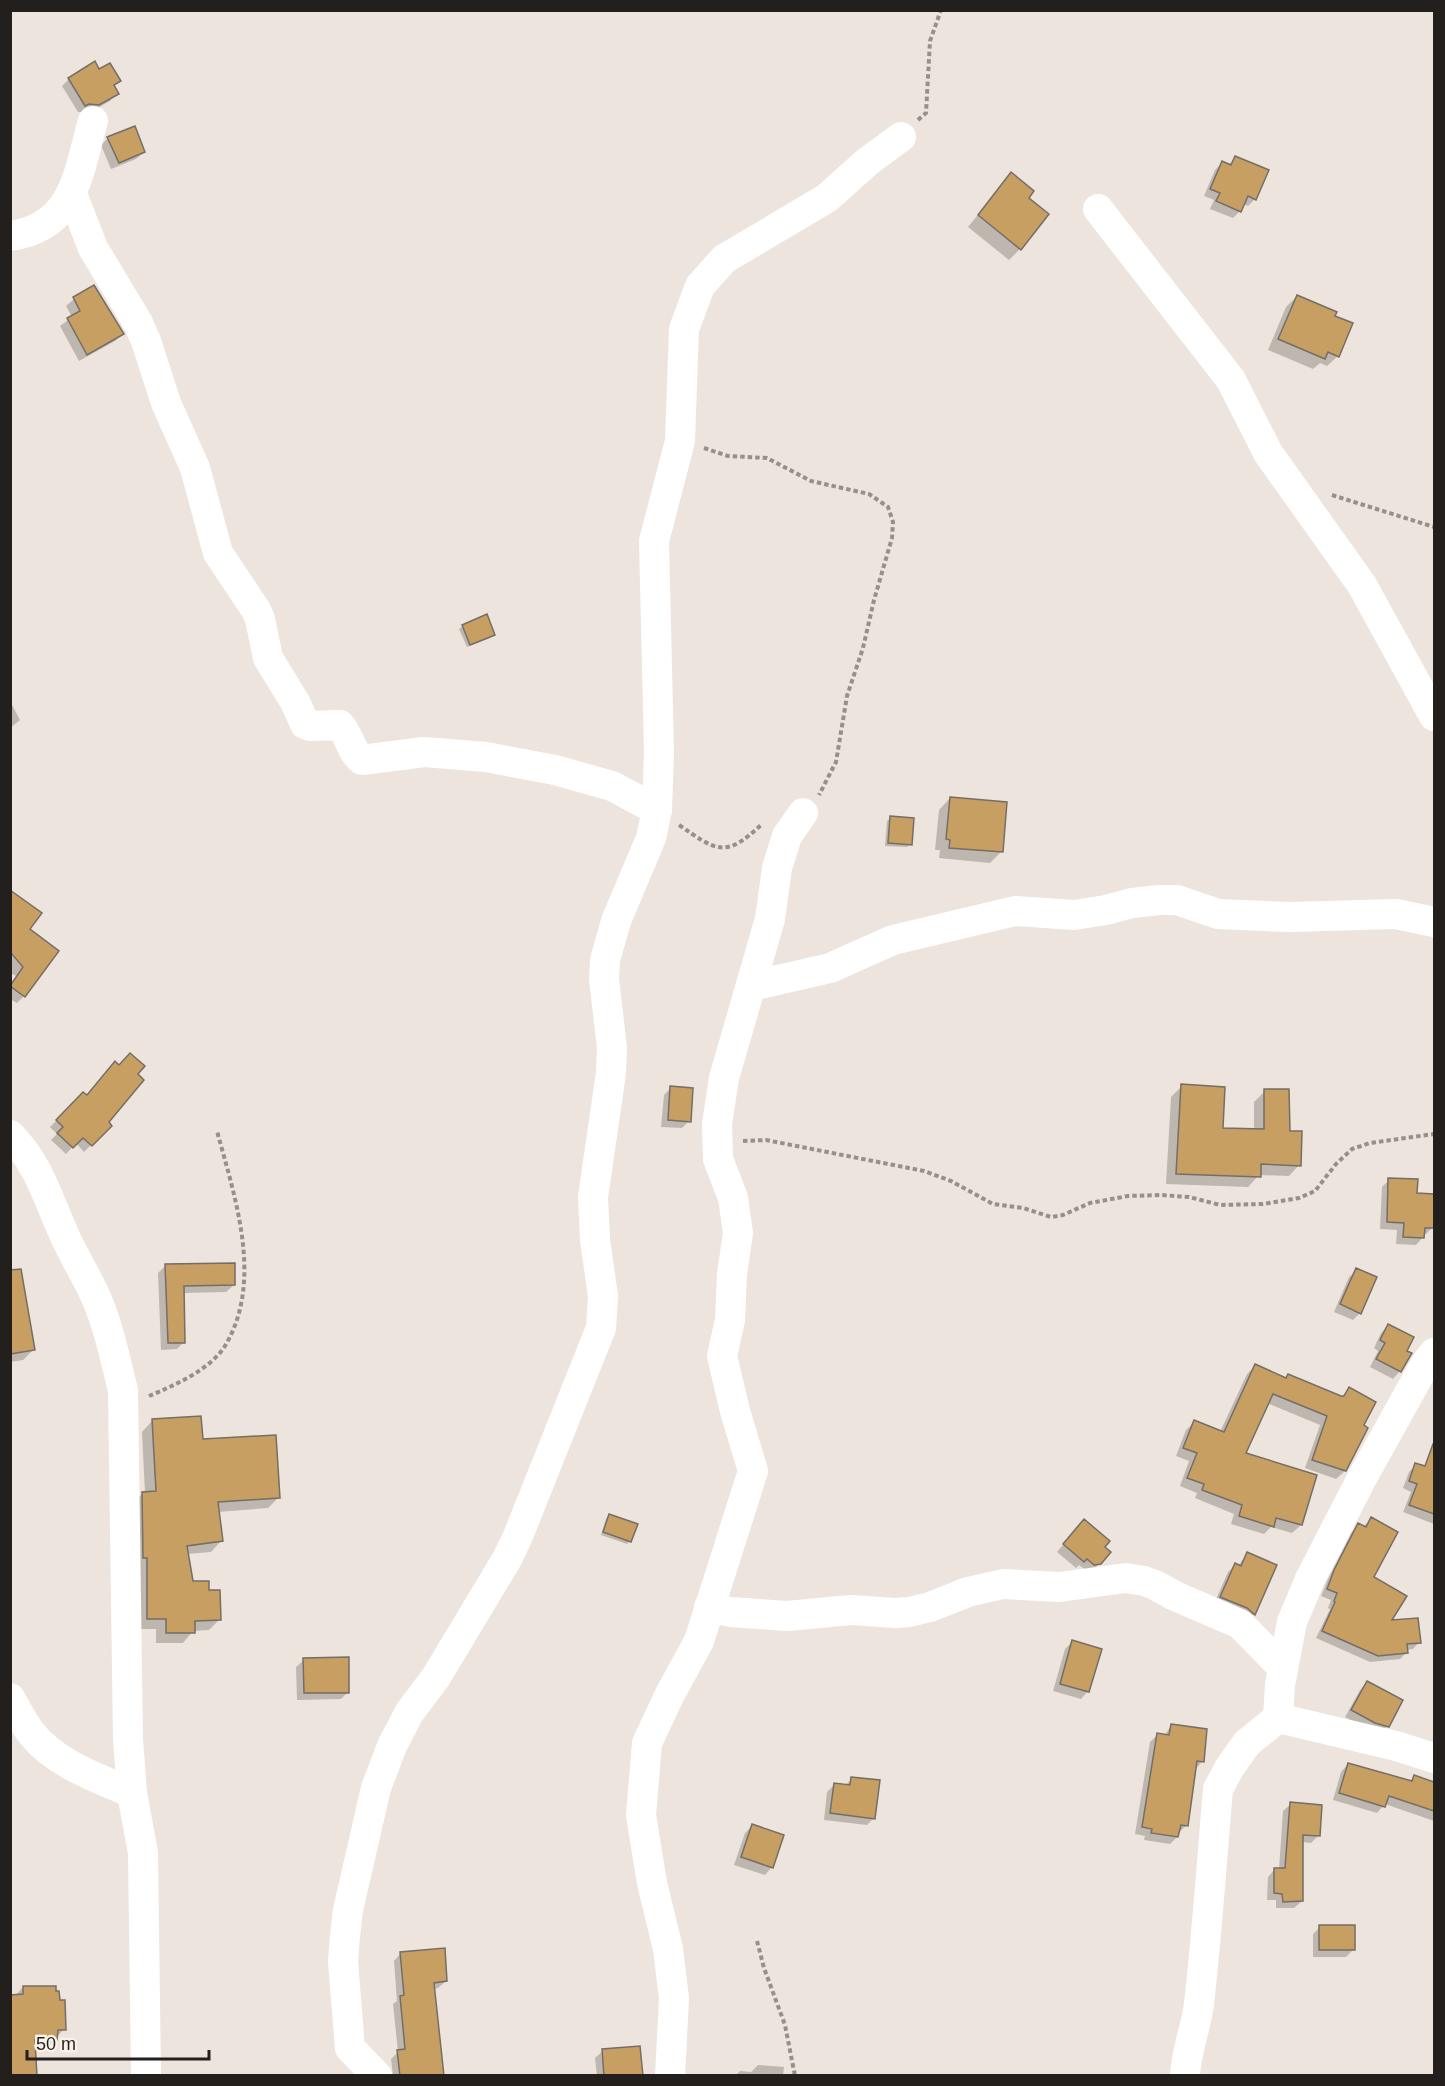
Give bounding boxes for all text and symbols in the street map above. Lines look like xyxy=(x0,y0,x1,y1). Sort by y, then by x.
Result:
scale bar xyxy=(27,2023,208,2061)
text: 50 m xyxy=(36,2034,76,2054)

